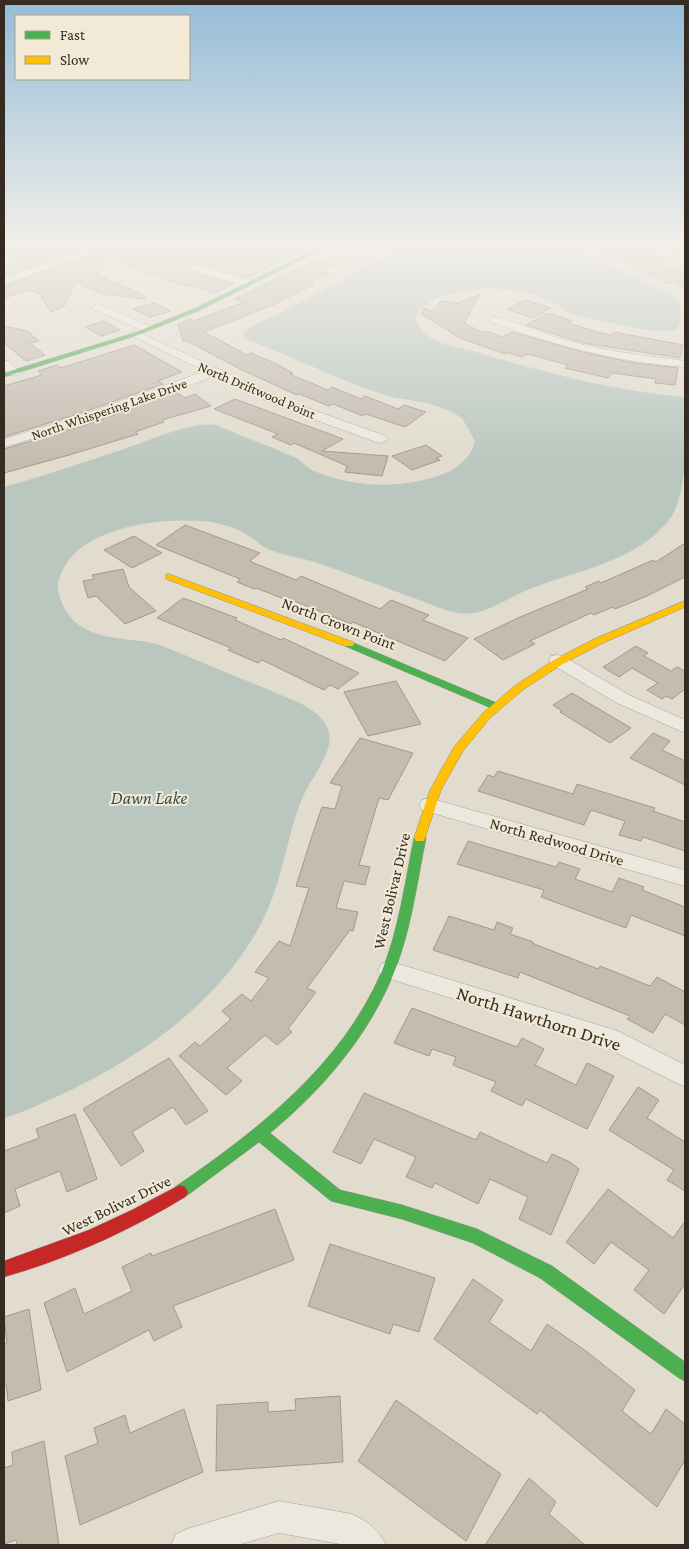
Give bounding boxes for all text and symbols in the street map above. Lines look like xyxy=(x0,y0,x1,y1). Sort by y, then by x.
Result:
legend xyxy=(15,15,190,80)
text: Fast xyxy=(60,27,86,43)
text: Slow xyxy=(60,52,90,68)
street label: North Driftwood Point xyxy=(196,358,318,422)
street label: North Whispering Lake Drive xyxy=(29,375,189,443)
street label: North Crown Point xyxy=(279,594,399,653)
water label: Dawn Lake xyxy=(111,788,187,808)
street label: North Redwood Drive xyxy=(488,814,626,869)
street label: West Bolivar Drive xyxy=(370,831,413,951)
street label: North Hawthorn Drive xyxy=(454,982,624,1055)
street label: West Bolivar Drive xyxy=(59,1172,173,1239)

